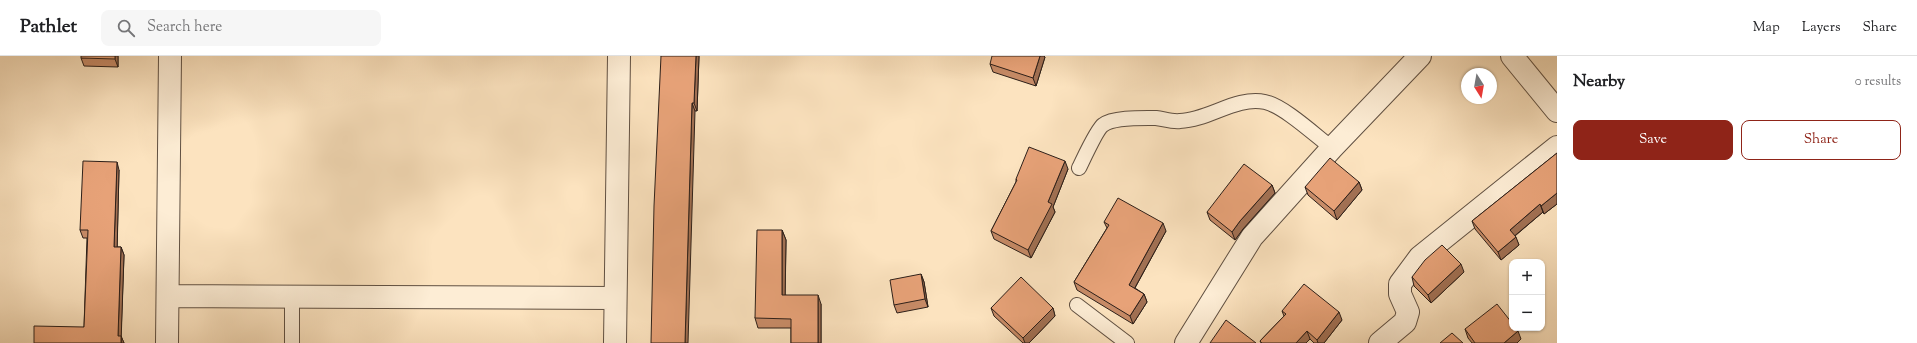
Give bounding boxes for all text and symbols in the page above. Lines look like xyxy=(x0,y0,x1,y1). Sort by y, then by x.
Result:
search box xyxy=(101,10,381,46)
text: Pathlet xyxy=(20,14,77,41)
icon: search xyxy=(115,17,137,39)
text: Search here xyxy=(147,17,222,38)
text: Map xyxy=(1753,18,1780,38)
text: Layers xyxy=(1802,18,1840,38)
text: Share xyxy=(1862,18,1897,38)
north arrow xyxy=(1461,68,1497,104)
text: Nearby xyxy=(1573,70,1625,94)
text: 0 results xyxy=(1855,73,1901,91)
button: Save xyxy=(1573,120,1733,160)
button: Share xyxy=(1741,120,1901,160)
map controls xyxy=(1509,259,1545,331)
button: + xyxy=(1509,259,1545,295)
button: − xyxy=(1509,295,1545,331)

